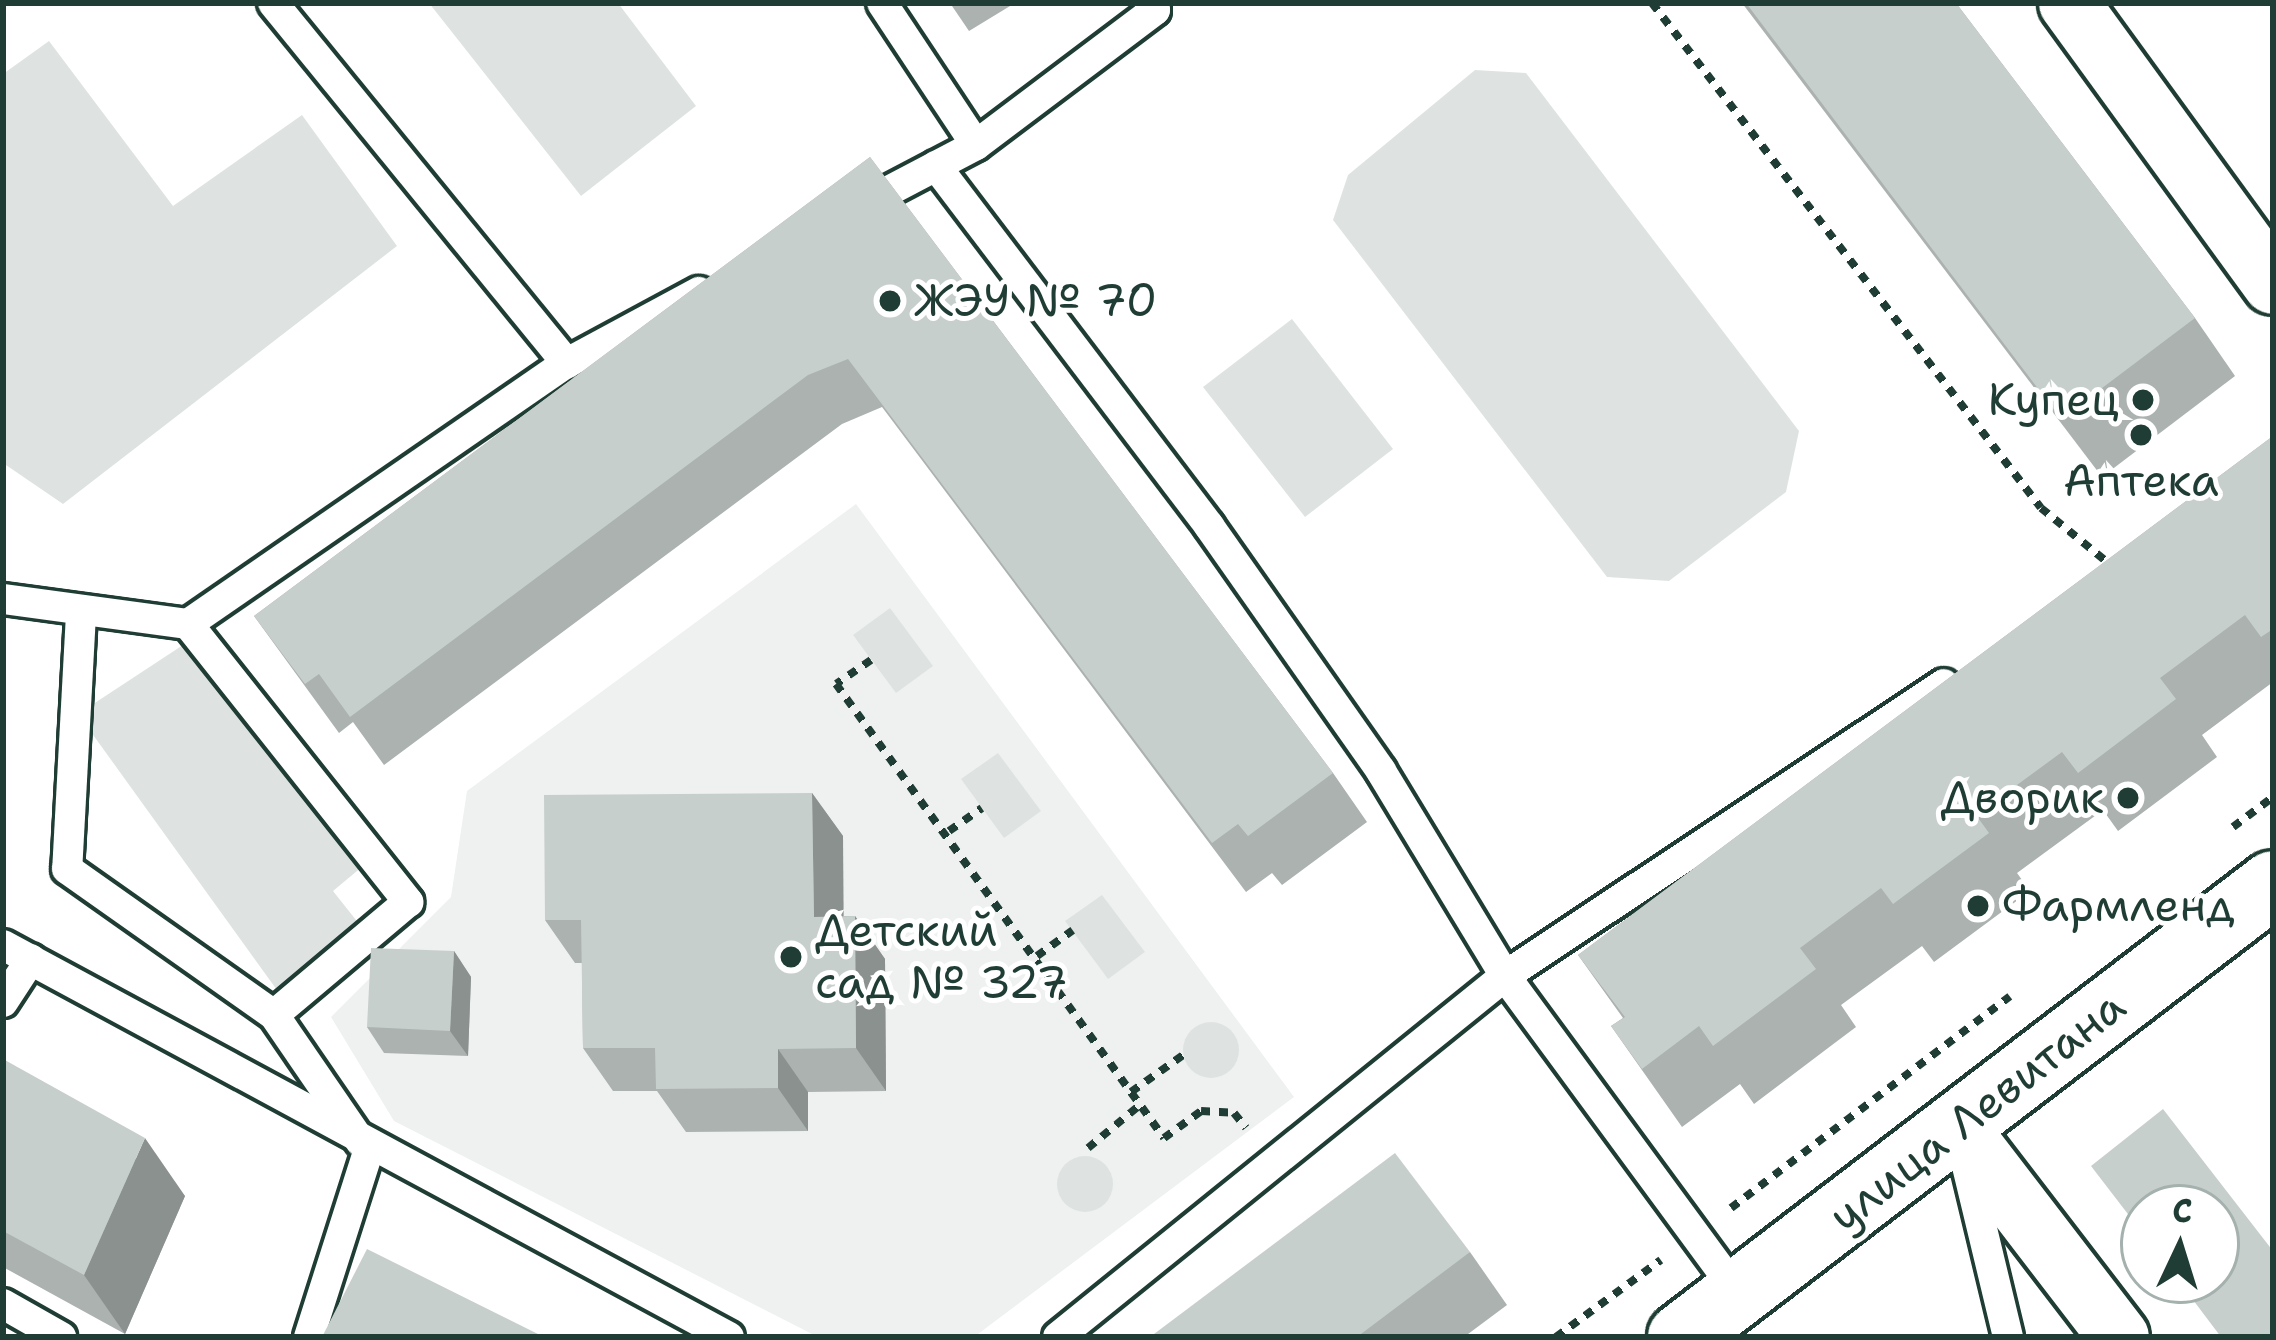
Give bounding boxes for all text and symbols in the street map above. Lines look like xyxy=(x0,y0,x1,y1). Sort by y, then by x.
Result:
place label: ЖЭУ № 70 xyxy=(914,274,1157,328)
marker: ЖЭУ № 70 xyxy=(877,288,903,314)
place label: Купец xyxy=(1988,373,2119,427)
marker: Купец xyxy=(2130,387,2156,413)
marker: Аптека xyxy=(2128,422,2154,448)
place label: Аптека xyxy=(2063,454,2219,508)
place label: Дворик xyxy=(1940,771,2104,825)
marker: Дворик xyxy=(2115,785,2141,811)
place label: Фармленд xyxy=(2002,879,2235,933)
marker: Фармленд xyxy=(1965,893,1991,919)
place label: Детский сад № 327 xyxy=(815,904,1068,1010)
marker: Детский сад № 327 xyxy=(778,944,804,970)
street label: улица Левитана xyxy=(1818,979,2136,1243)
north arrow xyxy=(2120,1184,2240,1304)
text: С xyxy=(2171,1187,2194,1234)

